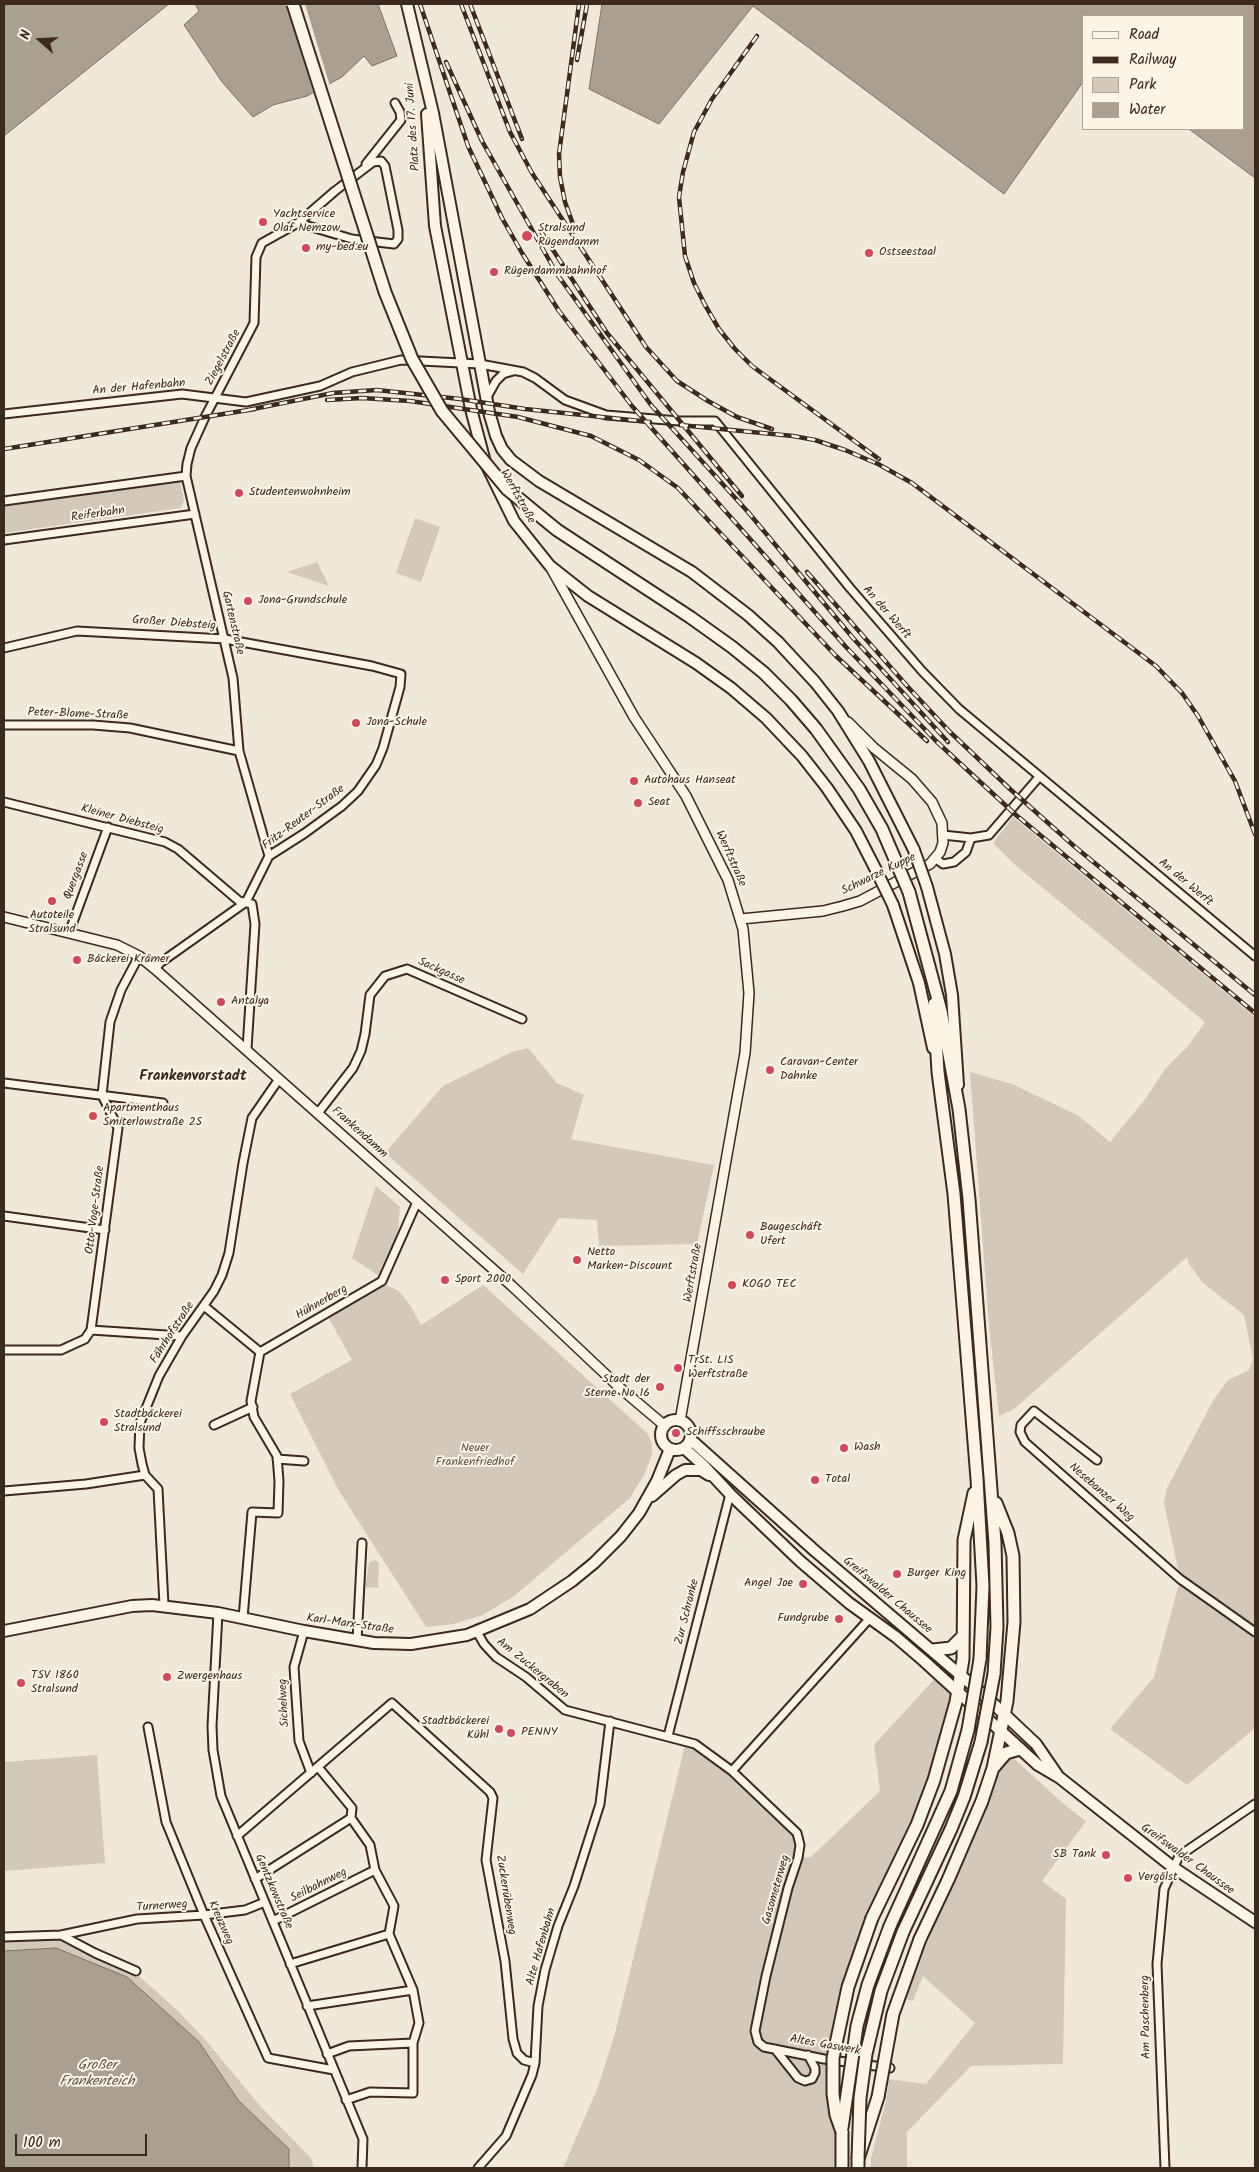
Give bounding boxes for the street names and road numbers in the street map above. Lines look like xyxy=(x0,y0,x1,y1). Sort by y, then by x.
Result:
street label: Platz des 17. Juni xyxy=(404,82,424,172)
street label: Ziegelstraße xyxy=(203,327,245,389)
street label: An der Hafenbahn xyxy=(92,377,186,399)
street label: Werftstraße xyxy=(496,467,538,527)
street label: Reiferbahn xyxy=(70,504,126,526)
street label: An der Werft xyxy=(859,583,913,643)
street label: Gartenstraße xyxy=(218,590,246,656)
street label: Großer Diebsteig xyxy=(132,614,216,634)
street label: Peter-Blome-Straße xyxy=(27,706,129,724)
street label: Fritz-Reuter-Straße xyxy=(260,782,348,854)
street label: Kleiner Diebsteig xyxy=(79,802,165,838)
street label: Werftstraße xyxy=(711,829,749,889)
street label: Quergasse xyxy=(61,850,93,902)
street label: Schwarze Kuppe xyxy=(839,851,919,899)
street label: An der Werft xyxy=(1155,856,1215,910)
street label: Sackgasse xyxy=(415,955,467,989)
street label: Frankendamm xyxy=(328,1104,390,1162)
street label: Otto-Voge-Straße xyxy=(83,1165,109,1255)
street label: Werftstraße xyxy=(682,1242,706,1304)
street label: Hühnerberg xyxy=(294,1282,350,1324)
street label: Fährhofstraße xyxy=(148,1300,198,1366)
street label: Nesebanzer Weg xyxy=(1065,1461,1137,1525)
street label: Greifswalder Chaussee xyxy=(839,1554,935,1638)
street label: Zur Schranke xyxy=(673,1578,703,1646)
street label: Karl-Marx-Straße xyxy=(305,1612,395,1638)
street label: Am Zuckergraben xyxy=(493,1636,571,1702)
street label: Sichelweg xyxy=(277,1678,293,1728)
street label: Greifswalder Chaussee xyxy=(1137,1821,1237,1899)
street label: Gentzkowstraße xyxy=(251,1852,295,1932)
street label: Zuckerrübenweg xyxy=(492,1854,518,1936)
street label: Gasometerweg xyxy=(760,1854,794,1926)
street label: Seilbahnweg xyxy=(288,1866,350,1906)
street label: Turnerweg xyxy=(136,1898,188,1916)
street label: Kreuzweg xyxy=(204,1899,236,1947)
street label: Alte Hafenbahn xyxy=(524,1907,560,1987)
street label: Am Paschenberg xyxy=(1139,1975,1155,2059)
street label: Altes Gaswerk xyxy=(789,2033,861,2059)

